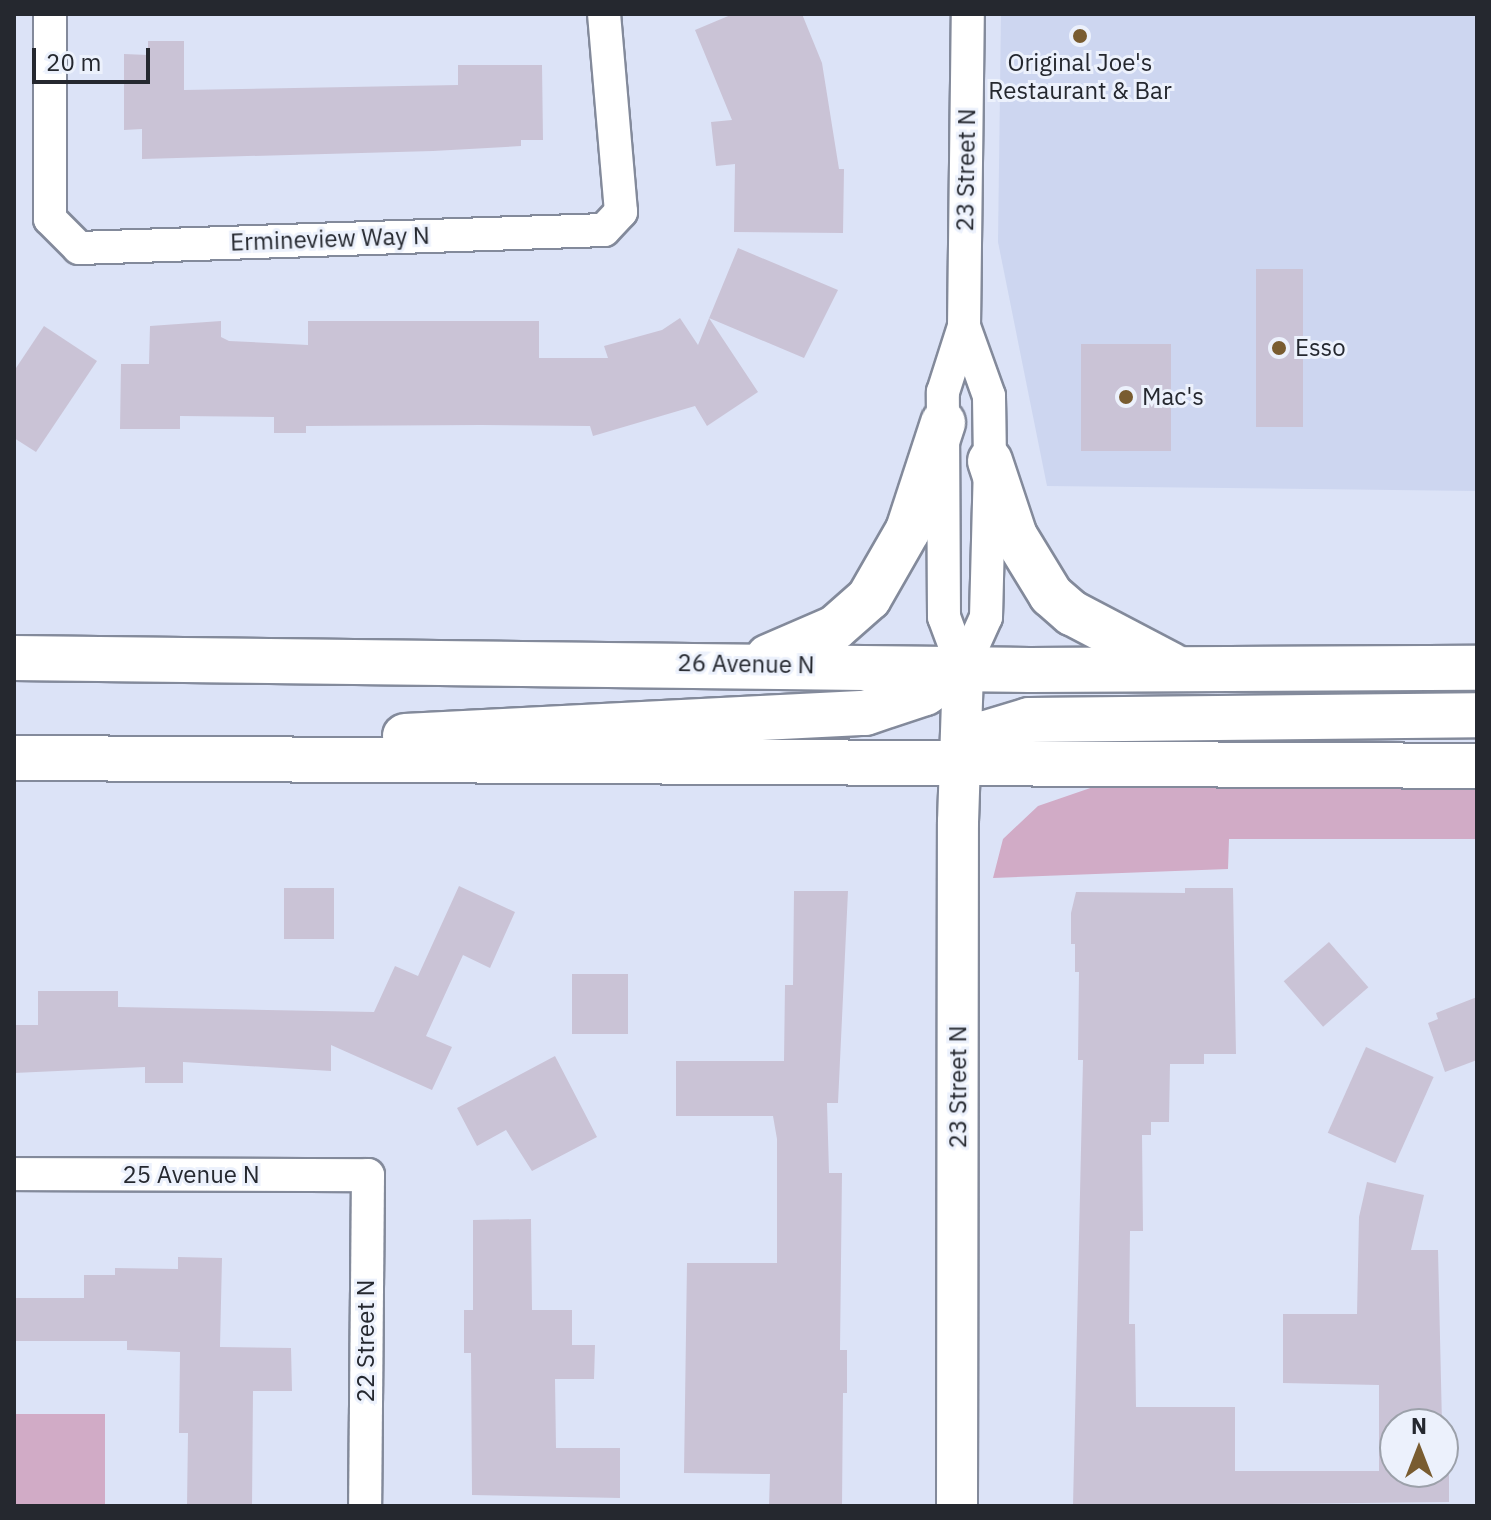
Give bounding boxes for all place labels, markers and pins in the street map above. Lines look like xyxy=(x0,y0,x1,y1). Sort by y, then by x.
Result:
marker: Original Joe's Restaurant & Bar xyxy=(1071,27,1089,45)
place label: Original Joe's Restaurant & Bar xyxy=(988,49,1172,105)
place label: Esso xyxy=(1295,334,1346,362)
marker: Esso xyxy=(1270,339,1288,357)
place label: Mac's xyxy=(1142,383,1204,411)
marker: Mac's xyxy=(1117,388,1135,406)

